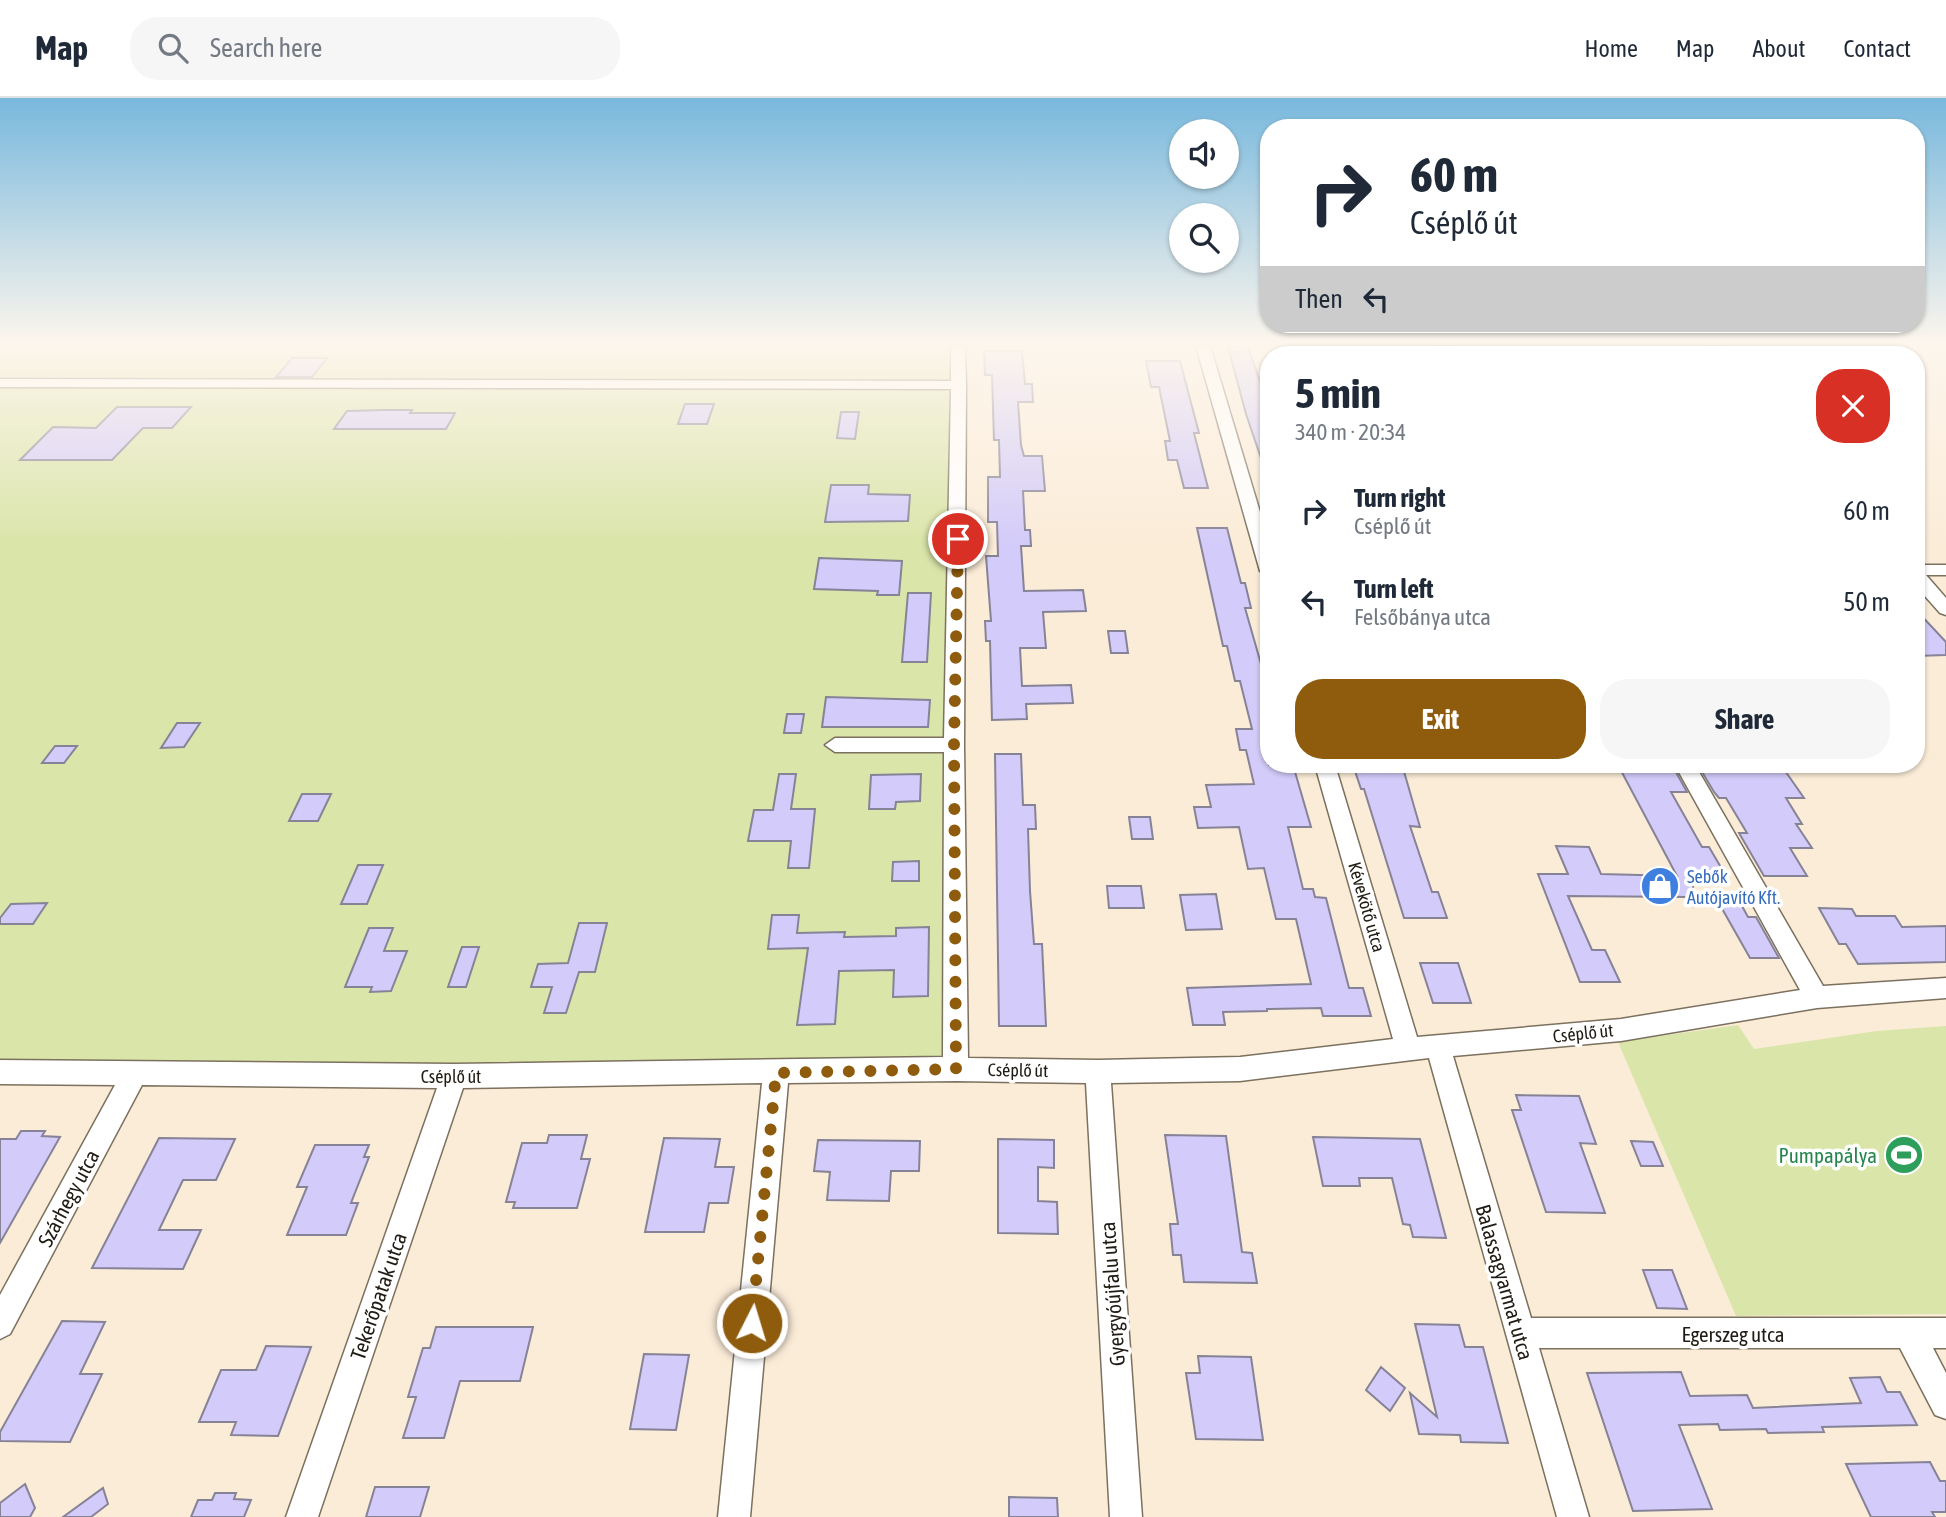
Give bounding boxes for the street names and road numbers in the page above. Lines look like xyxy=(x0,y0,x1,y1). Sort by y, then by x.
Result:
street label: Kévekötő utca xyxy=(1344,860,1390,954)
street label: Cséplő út xyxy=(1552,1019,1614,1047)
street label: Cséplő út xyxy=(988,1059,1048,1081)
street label: Cséplő út xyxy=(421,1066,481,1087)
street label: Szárhegy utca xyxy=(32,1146,104,1250)
street label: Balassagyarmat utca xyxy=(1471,1202,1539,1362)
street label: Gyergyóújfalu utca xyxy=(1095,1221,1129,1367)
street label: Tekerőpatak utca xyxy=(345,1229,411,1363)
street label: Egerszeg utca xyxy=(1681,1322,1785,1346)

